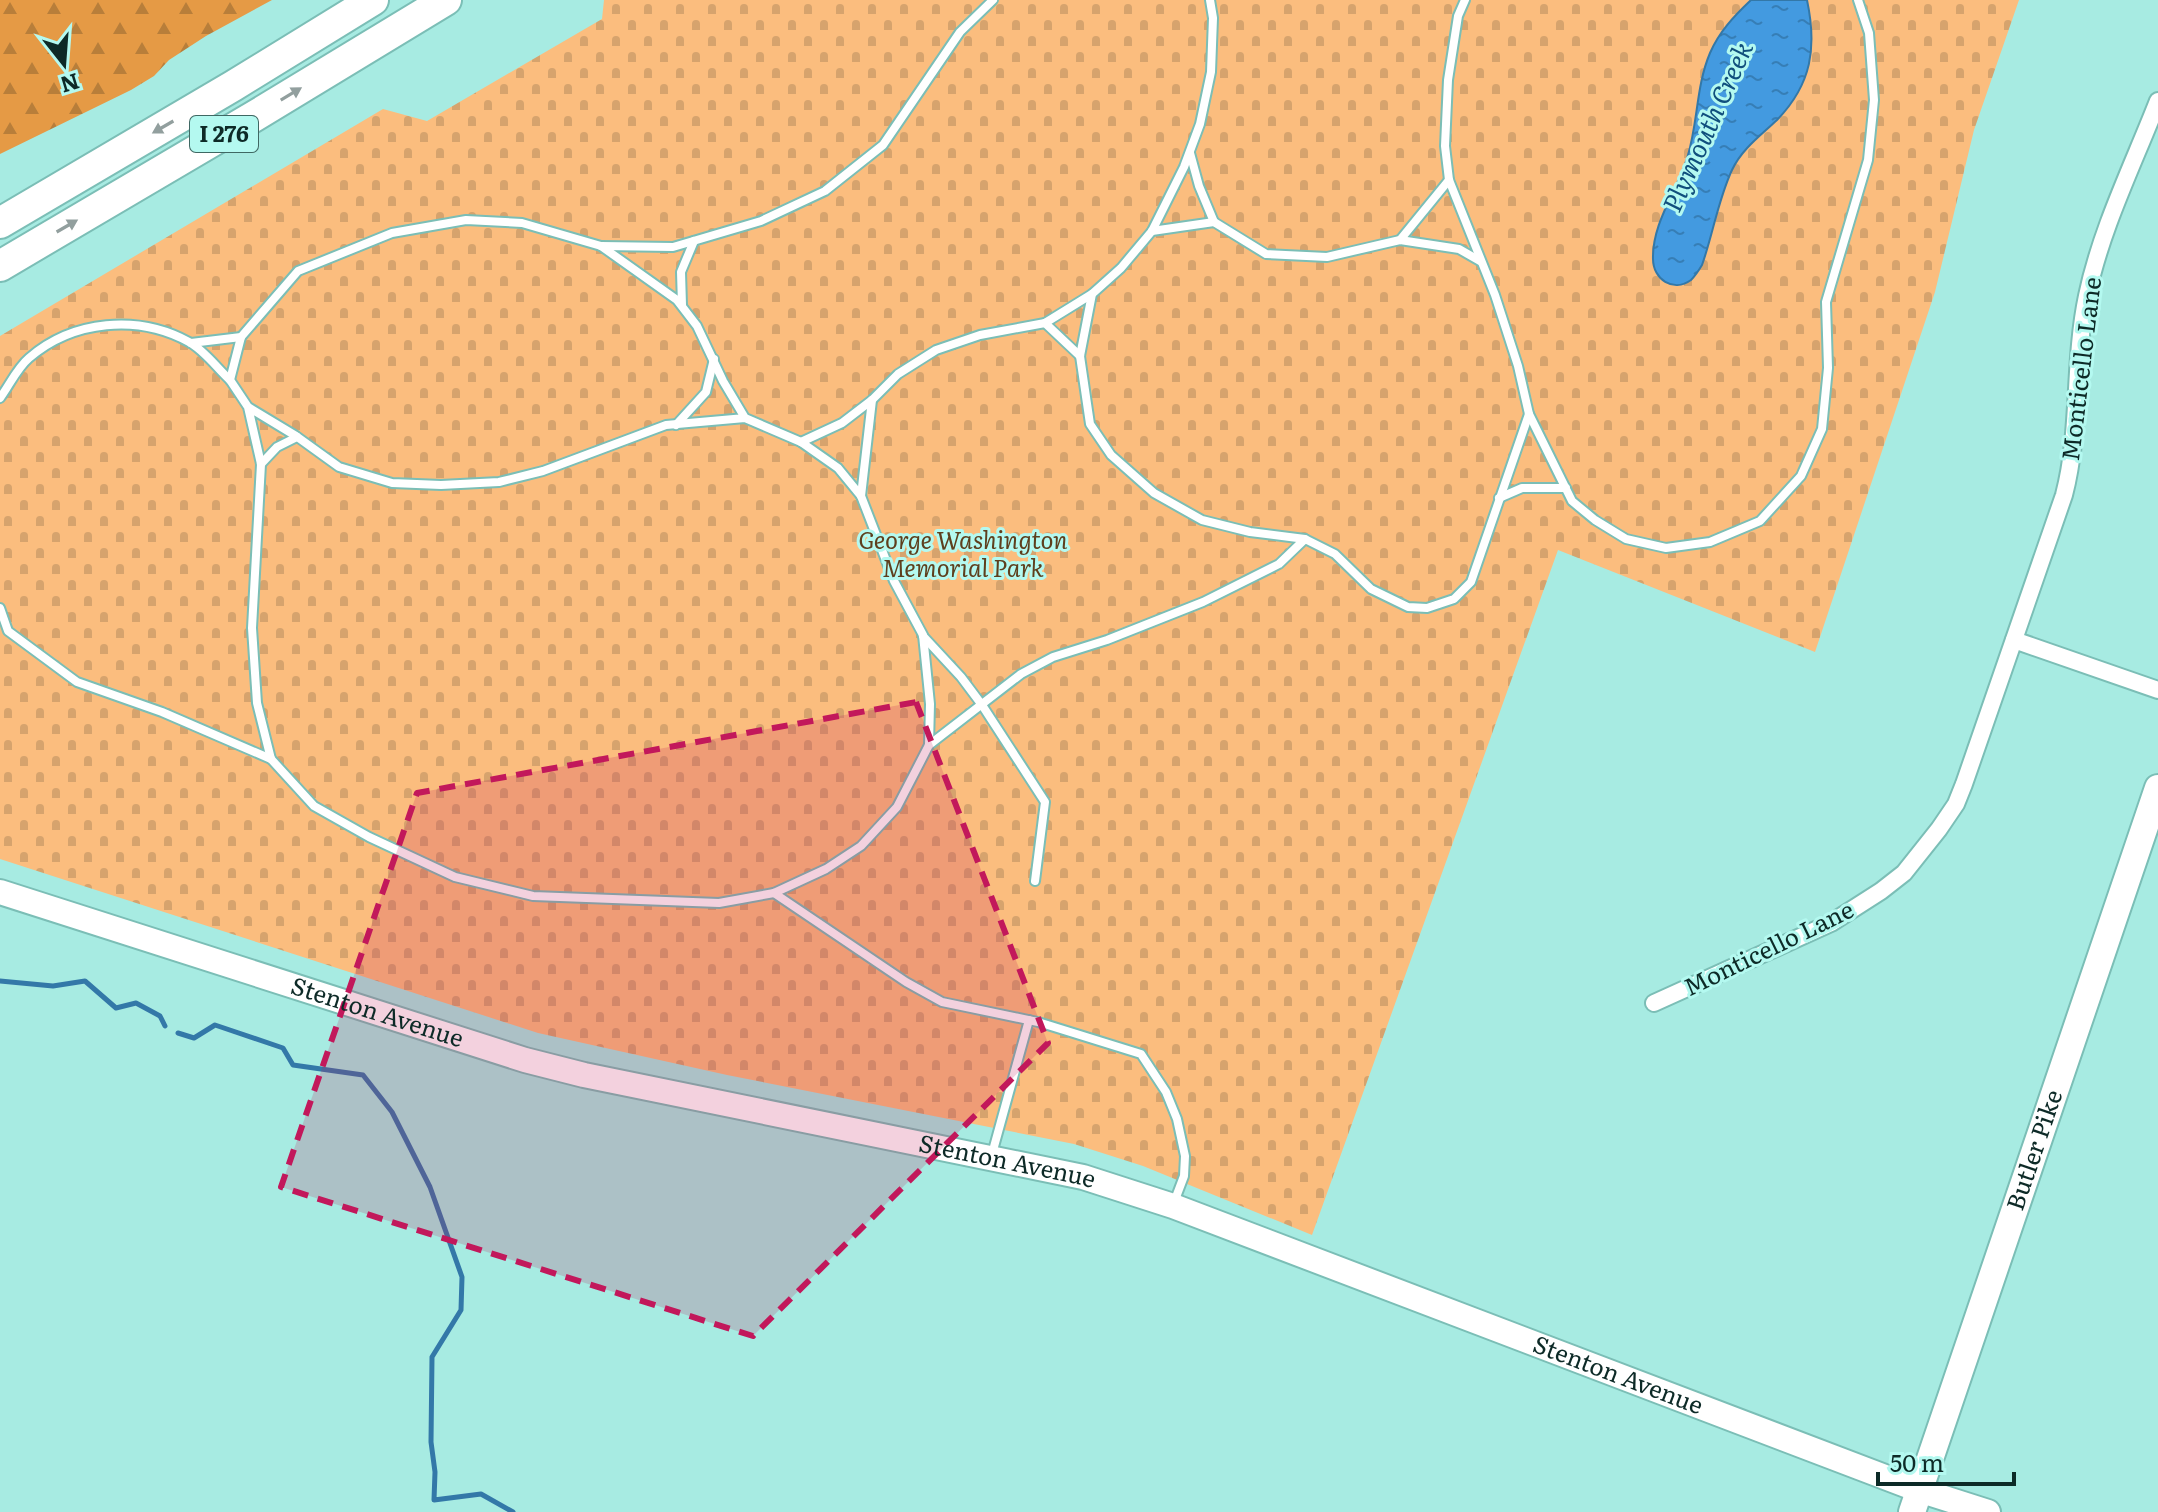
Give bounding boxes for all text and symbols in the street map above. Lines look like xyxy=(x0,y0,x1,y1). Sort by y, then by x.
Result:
north arrow xyxy=(24,24,104,104)
water label: Plymouth Creek xyxy=(1651,34,1761,218)
text: N xyxy=(57,66,84,103)
one-way arrow xyxy=(280,87,302,101)
road number: I 276 xyxy=(190,116,258,152)
one-way arrow xyxy=(152,120,174,134)
one-way arrow xyxy=(56,219,78,233)
street label: Monticello Lane xyxy=(2051,275,2108,463)
park label: George Washington Memorial Park xyxy=(858,521,1068,584)
street label: Monticello Lane xyxy=(1677,890,1859,1003)
street label: Stenton Avenue xyxy=(287,966,469,1054)
street label: Butler Pike xyxy=(1996,1084,2069,1215)
street label: Stenton Avenue xyxy=(916,1124,1101,1195)
street label: Stenton Avenue xyxy=(1529,1325,1709,1421)
scale bar xyxy=(1878,1436,2014,1486)
text: 50 m xyxy=(1890,1444,1944,1479)

